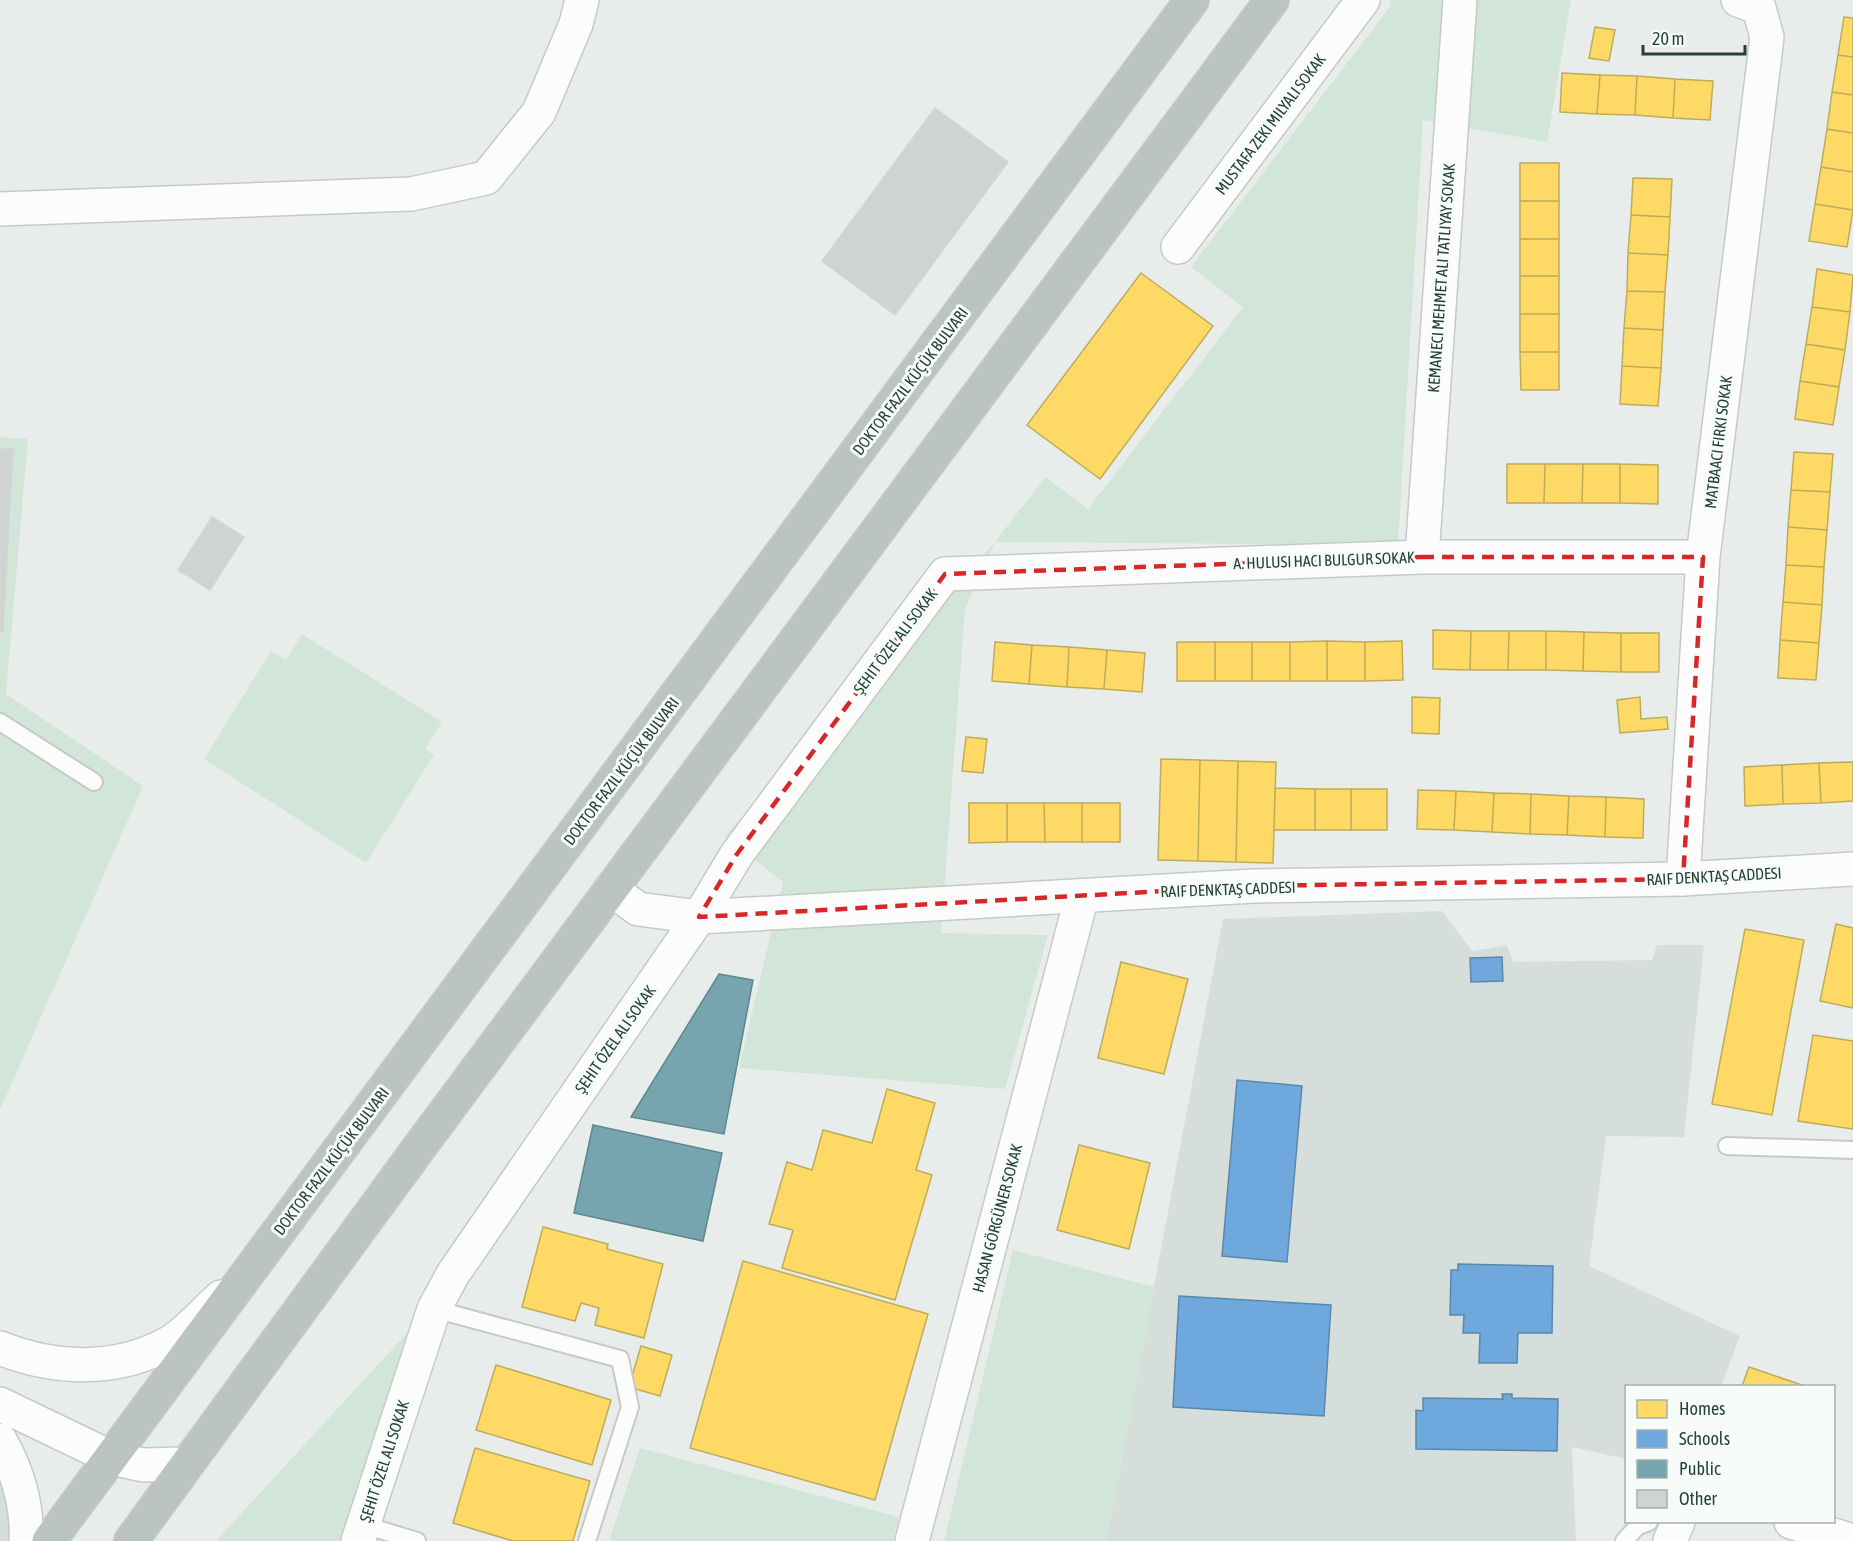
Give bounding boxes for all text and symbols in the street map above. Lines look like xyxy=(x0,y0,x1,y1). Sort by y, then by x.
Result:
scale bar xyxy=(1643,18,1745,56)
text: 20 m xyxy=(1652,28,1684,49)
street label: MUSTAFA ZEKI MILYALI SOKAK xyxy=(1211,50,1329,198)
street label: KEMANECI MEHMET ALI TATLIYAY SOKAK xyxy=(1424,163,1458,393)
street label: DOKTOR FAZIL KÜÇÜK BULVARI xyxy=(849,304,972,459)
street label: MATBAACI FIRKI SOKAK xyxy=(1701,374,1735,510)
street label: A. HULUSI HACI BULGUR SOKAK xyxy=(1233,548,1415,572)
street label: ŞEHIT ÖZEL ALI SOKAK xyxy=(849,585,941,698)
street label: DOKTOR FAZIL KÜÇÜK BULVARI xyxy=(560,694,683,849)
street label: RAIF DENKTAŞ CADDESI xyxy=(1646,863,1782,890)
street label: RAIF DENKTAŞ CADDESI xyxy=(1160,878,1296,901)
street label: ŞEHIT ÖZEL ALI SOKAK xyxy=(571,982,660,1097)
street label: DOKTOR FAZIL KÜÇÜK BULVARI xyxy=(270,1084,393,1239)
street label: HASAN GÖRGÜNER SOKAK xyxy=(969,1142,1026,1294)
legend xyxy=(1625,1385,1835,1523)
street label: ŞEHIT ÖZEL ALI SOKAK xyxy=(356,1397,413,1525)
text: Homes xyxy=(1679,1398,1725,1419)
text: Schools xyxy=(1679,1428,1730,1449)
text: Public xyxy=(1679,1458,1721,1479)
text: Other xyxy=(1679,1488,1718,1509)

